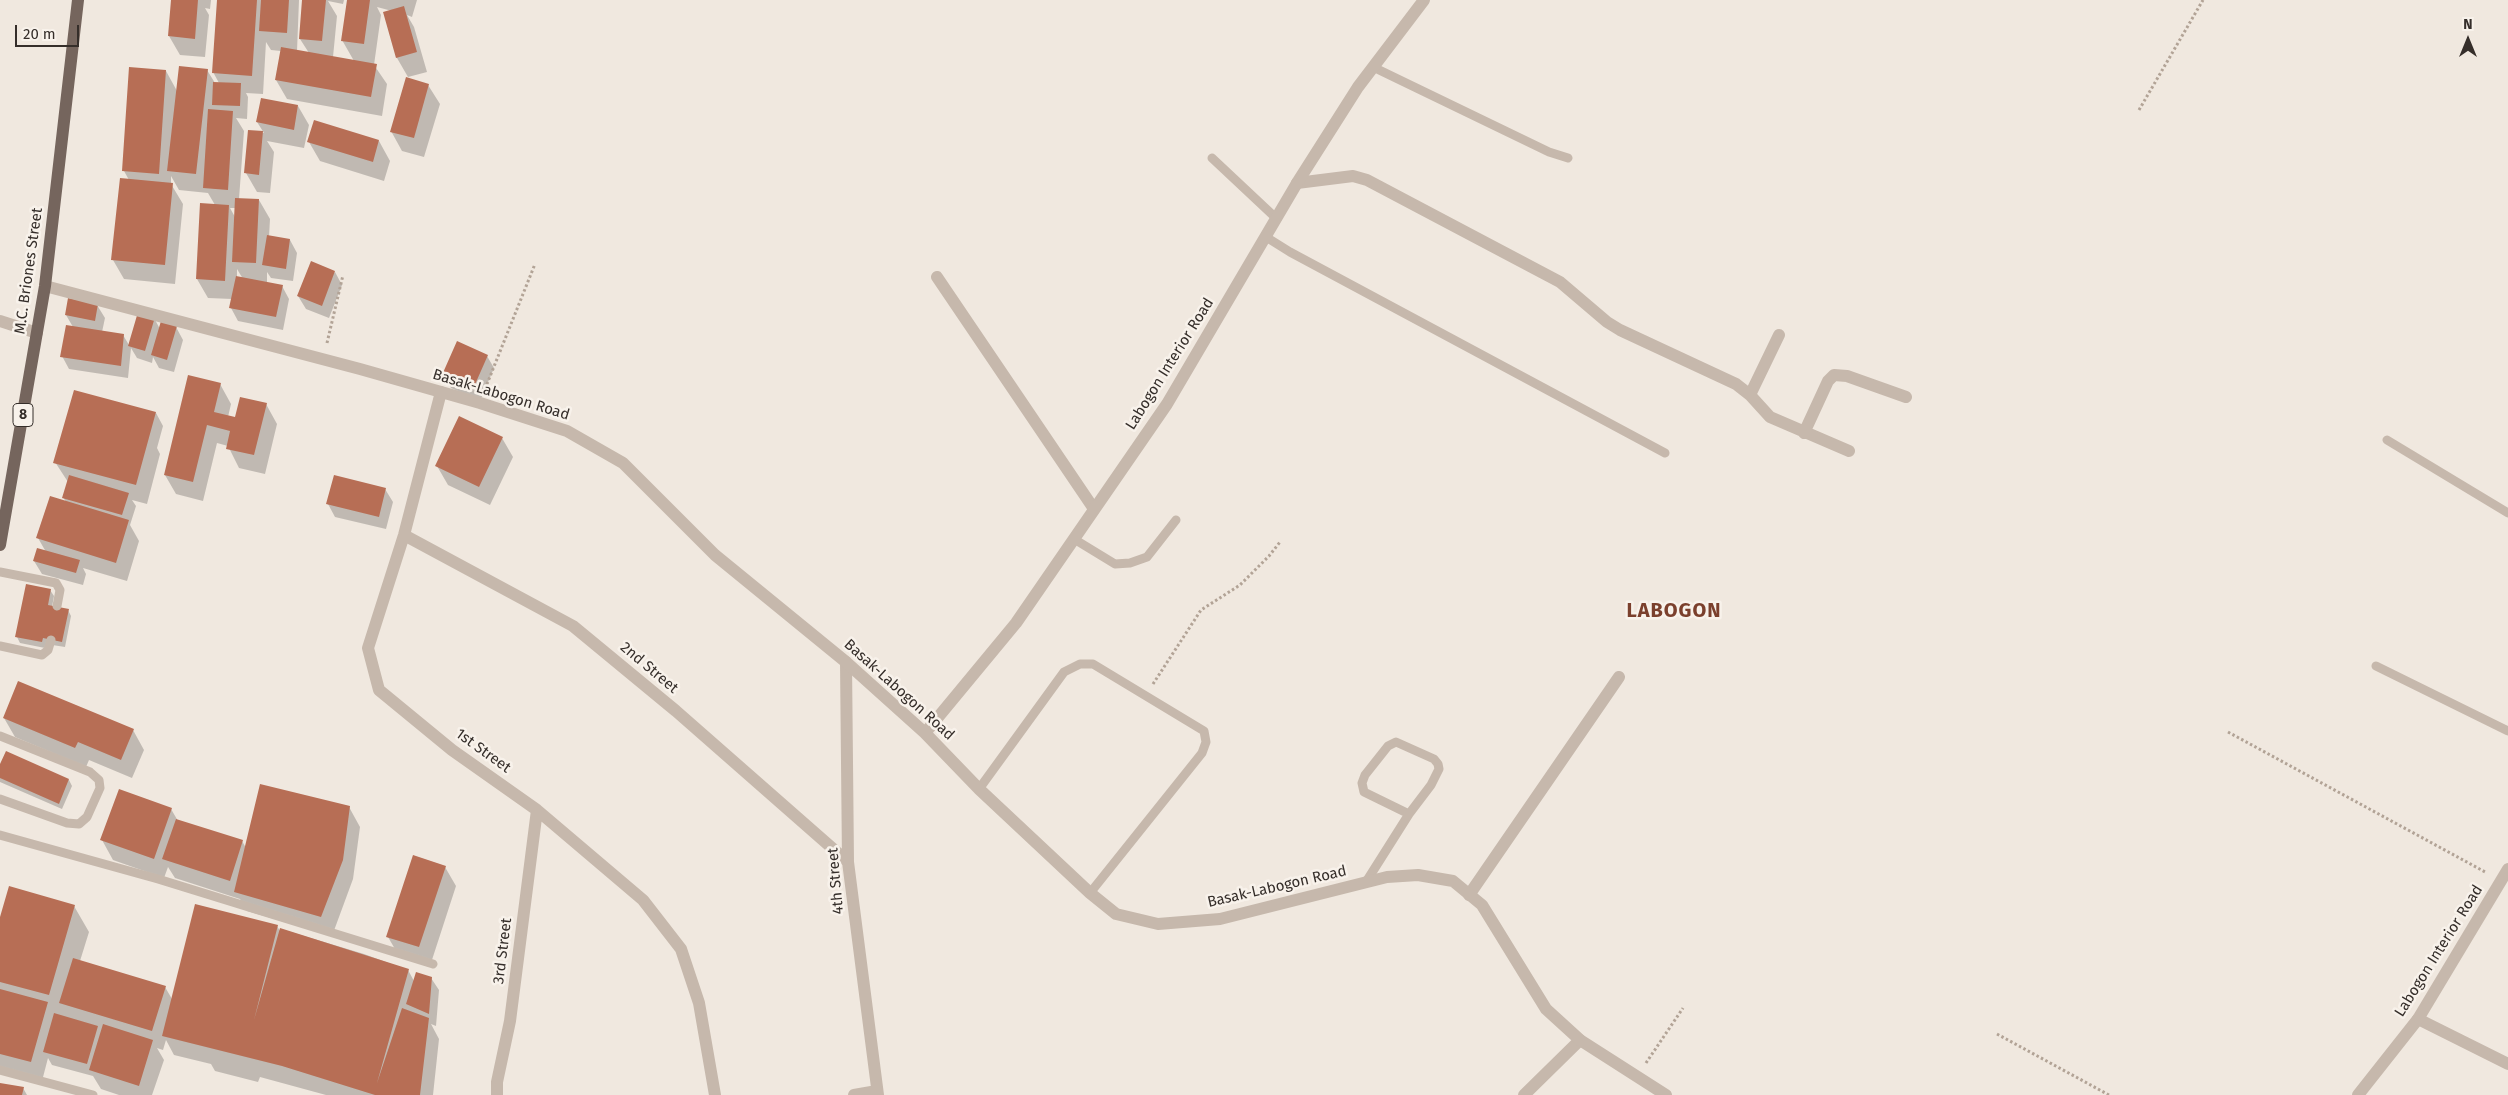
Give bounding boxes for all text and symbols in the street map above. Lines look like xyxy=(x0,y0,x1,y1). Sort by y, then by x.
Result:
scale bar xyxy=(18,15,81,47)
north arrow xyxy=(2443,15,2493,65)
text: N xyxy=(2463,16,2473,33)
text: 20 m xyxy=(23,25,56,43)
street label: M.C. Briones Street xyxy=(11,207,47,335)
street label: Labogon Interior Road xyxy=(1122,295,1218,433)
street label: Basak-Labogon Road xyxy=(430,366,572,424)
road number: 8 xyxy=(13,404,33,426)
district label: LABOGON xyxy=(1626,599,1722,623)
street label: Basak-Labogon Road xyxy=(840,636,958,744)
street label: 2nd Street xyxy=(616,639,682,697)
street label: 1st Street xyxy=(452,725,514,777)
street label: 4th Street xyxy=(824,847,848,915)
street label: Basak-Labogon Road xyxy=(1206,862,1348,912)
street label: Labogon Interior Road xyxy=(2391,882,2487,1020)
street label: 3rd Street xyxy=(490,917,516,985)

